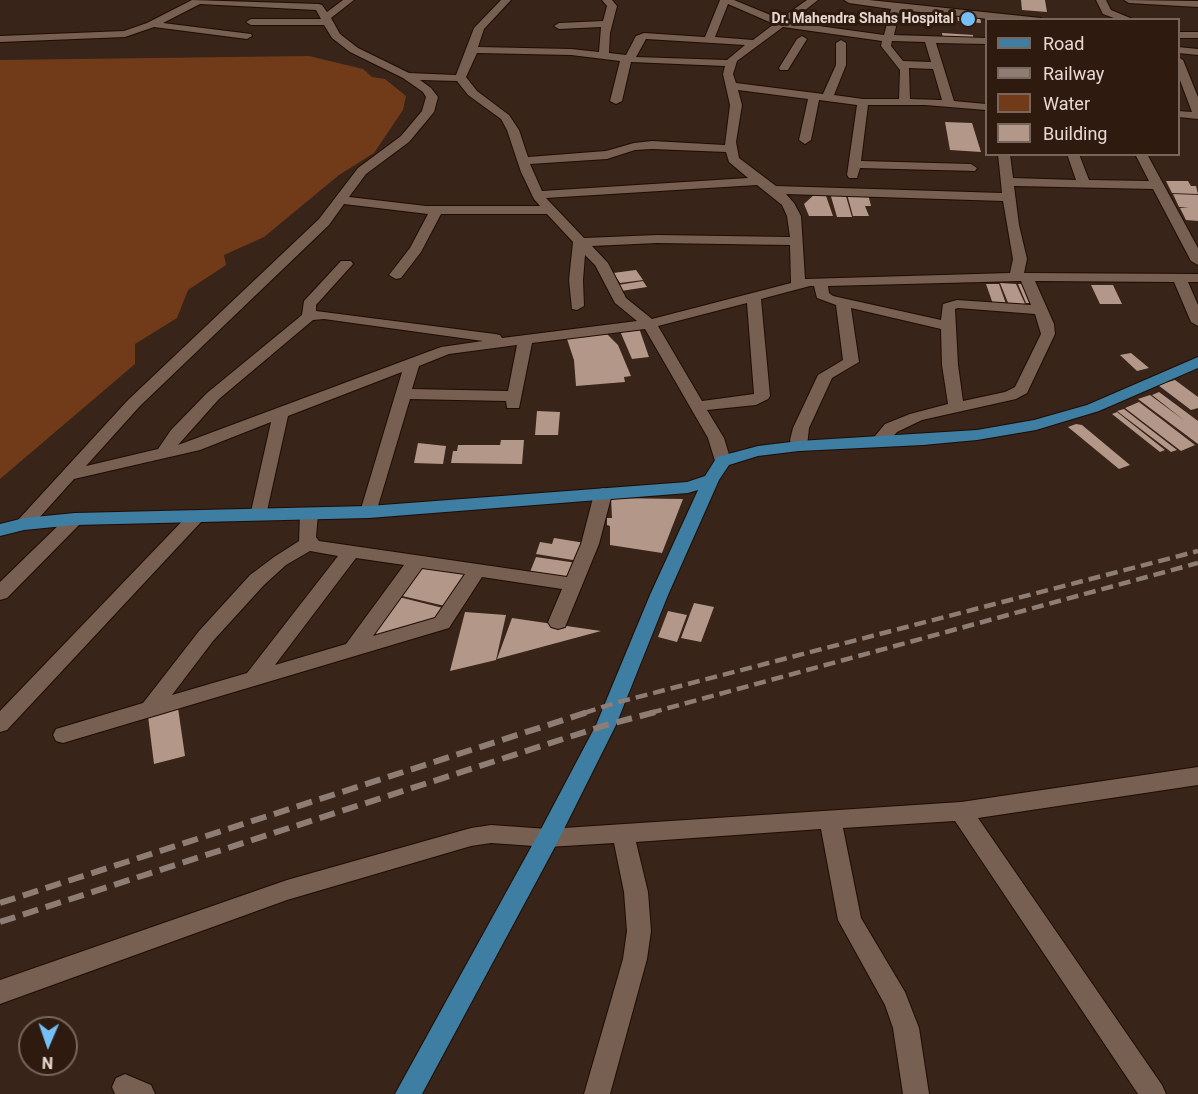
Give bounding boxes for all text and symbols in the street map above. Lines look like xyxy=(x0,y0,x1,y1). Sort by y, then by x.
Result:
marker: Dr. Mahendra Shahs Hospital xyxy=(959,10,977,28)
place label: Dr. Mahendra Shahs Hospital xyxy=(772,11,954,27)
legend xyxy=(985,18,1180,156)
text: Road xyxy=(1043,33,1084,54)
text: Railway xyxy=(1043,63,1104,84)
text: Water xyxy=(1043,93,1090,114)
text: Building xyxy=(1043,123,1107,144)
north arrow xyxy=(18,1016,78,1076)
text: N xyxy=(41,1053,53,1072)

